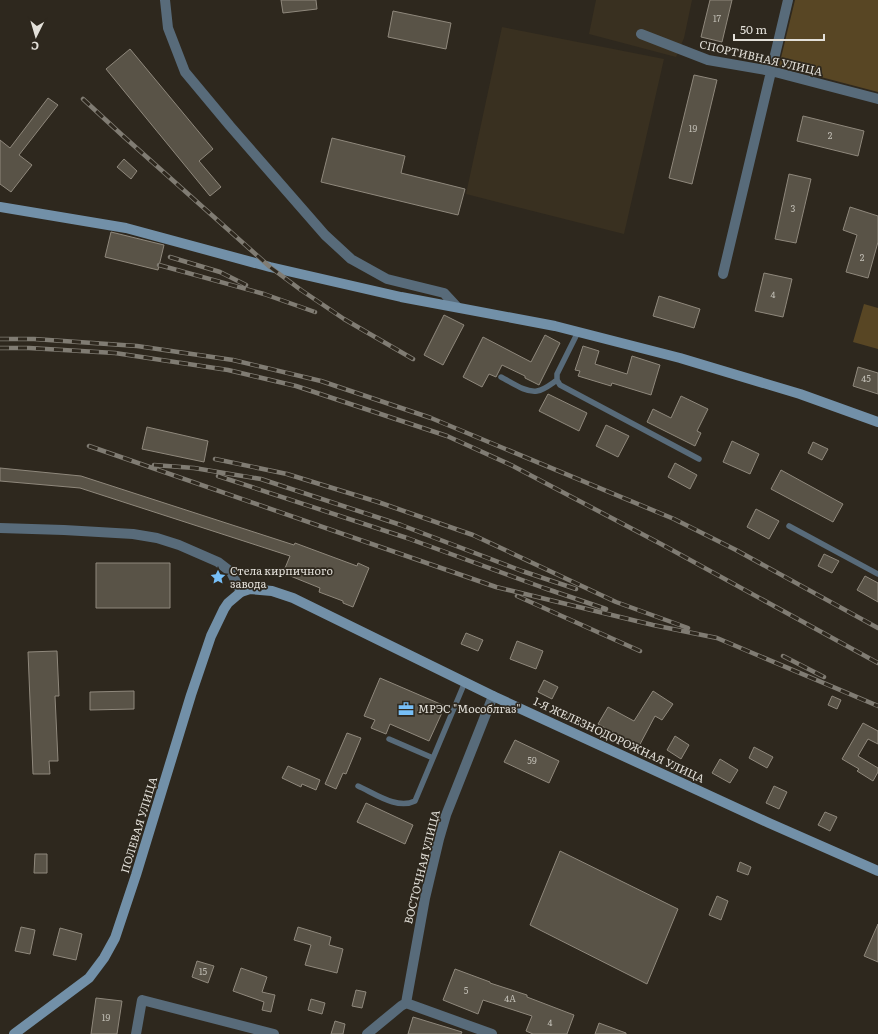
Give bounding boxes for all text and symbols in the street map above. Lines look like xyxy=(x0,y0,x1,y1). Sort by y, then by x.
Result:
house number: 17 xyxy=(713,11,721,25)
north arrow xyxy=(16,16,56,56)
scale bar xyxy=(734,16,824,42)
text: 50 m xyxy=(740,20,767,38)
street label: СПОРТИВНАЯ УЛИЦА xyxy=(698,35,824,79)
text: С xyxy=(30,39,40,55)
house number: 19 xyxy=(689,121,697,135)
house number: 2 xyxy=(828,128,833,142)
house number: 3 xyxy=(791,201,796,215)
house number: 2 xyxy=(860,250,865,264)
house number: 4 xyxy=(771,287,776,301)
house number: 45 xyxy=(861,371,871,385)
place label: Стела кирпичного завода xyxy=(230,562,333,591)
place icon: Стела кирпичного завода xyxy=(209,568,227,586)
street label: 1-Я ЖЕЛЕЗНОДОРОЖНАЯ УЛИЦА xyxy=(531,692,708,786)
office icon: МРЭС "Мособлгаз" xyxy=(397,700,415,718)
place label: МРЭС "Мособлгаз" xyxy=(418,700,521,716)
house number: 59 xyxy=(527,753,537,767)
street label: ПОЛЕВАЯ УЛИЦА xyxy=(116,774,160,875)
street label: ВОСТОЧНАЯ УЛИЦА xyxy=(399,808,443,926)
house number: 15 xyxy=(199,964,208,978)
house number: 5 xyxy=(464,983,469,997)
house number: 4А xyxy=(504,991,516,1005)
house number: 19 xyxy=(102,1010,110,1024)
house number: 4 xyxy=(548,1015,553,1029)

